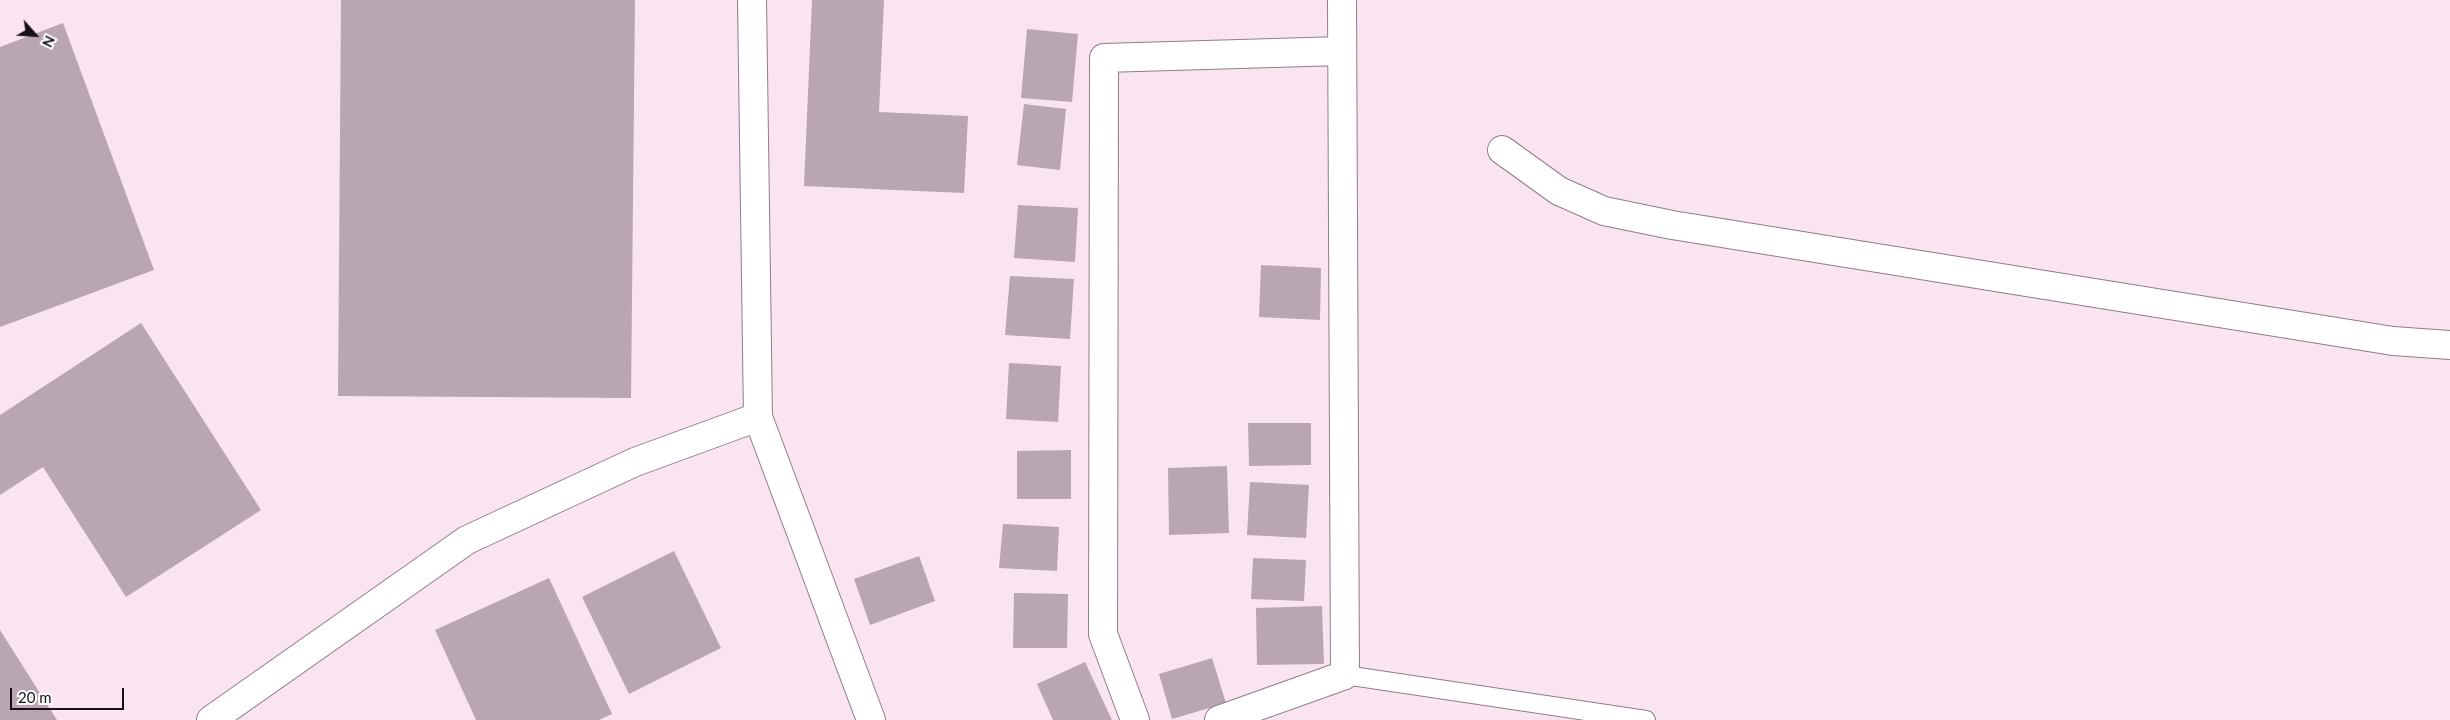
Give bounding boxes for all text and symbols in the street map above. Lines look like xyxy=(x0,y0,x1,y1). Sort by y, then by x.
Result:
north arrow xyxy=(10,10,60,60)
text: N xyxy=(39,33,59,50)
scale bar xyxy=(12,678,126,710)
text: 20 m xyxy=(18,688,52,706)

